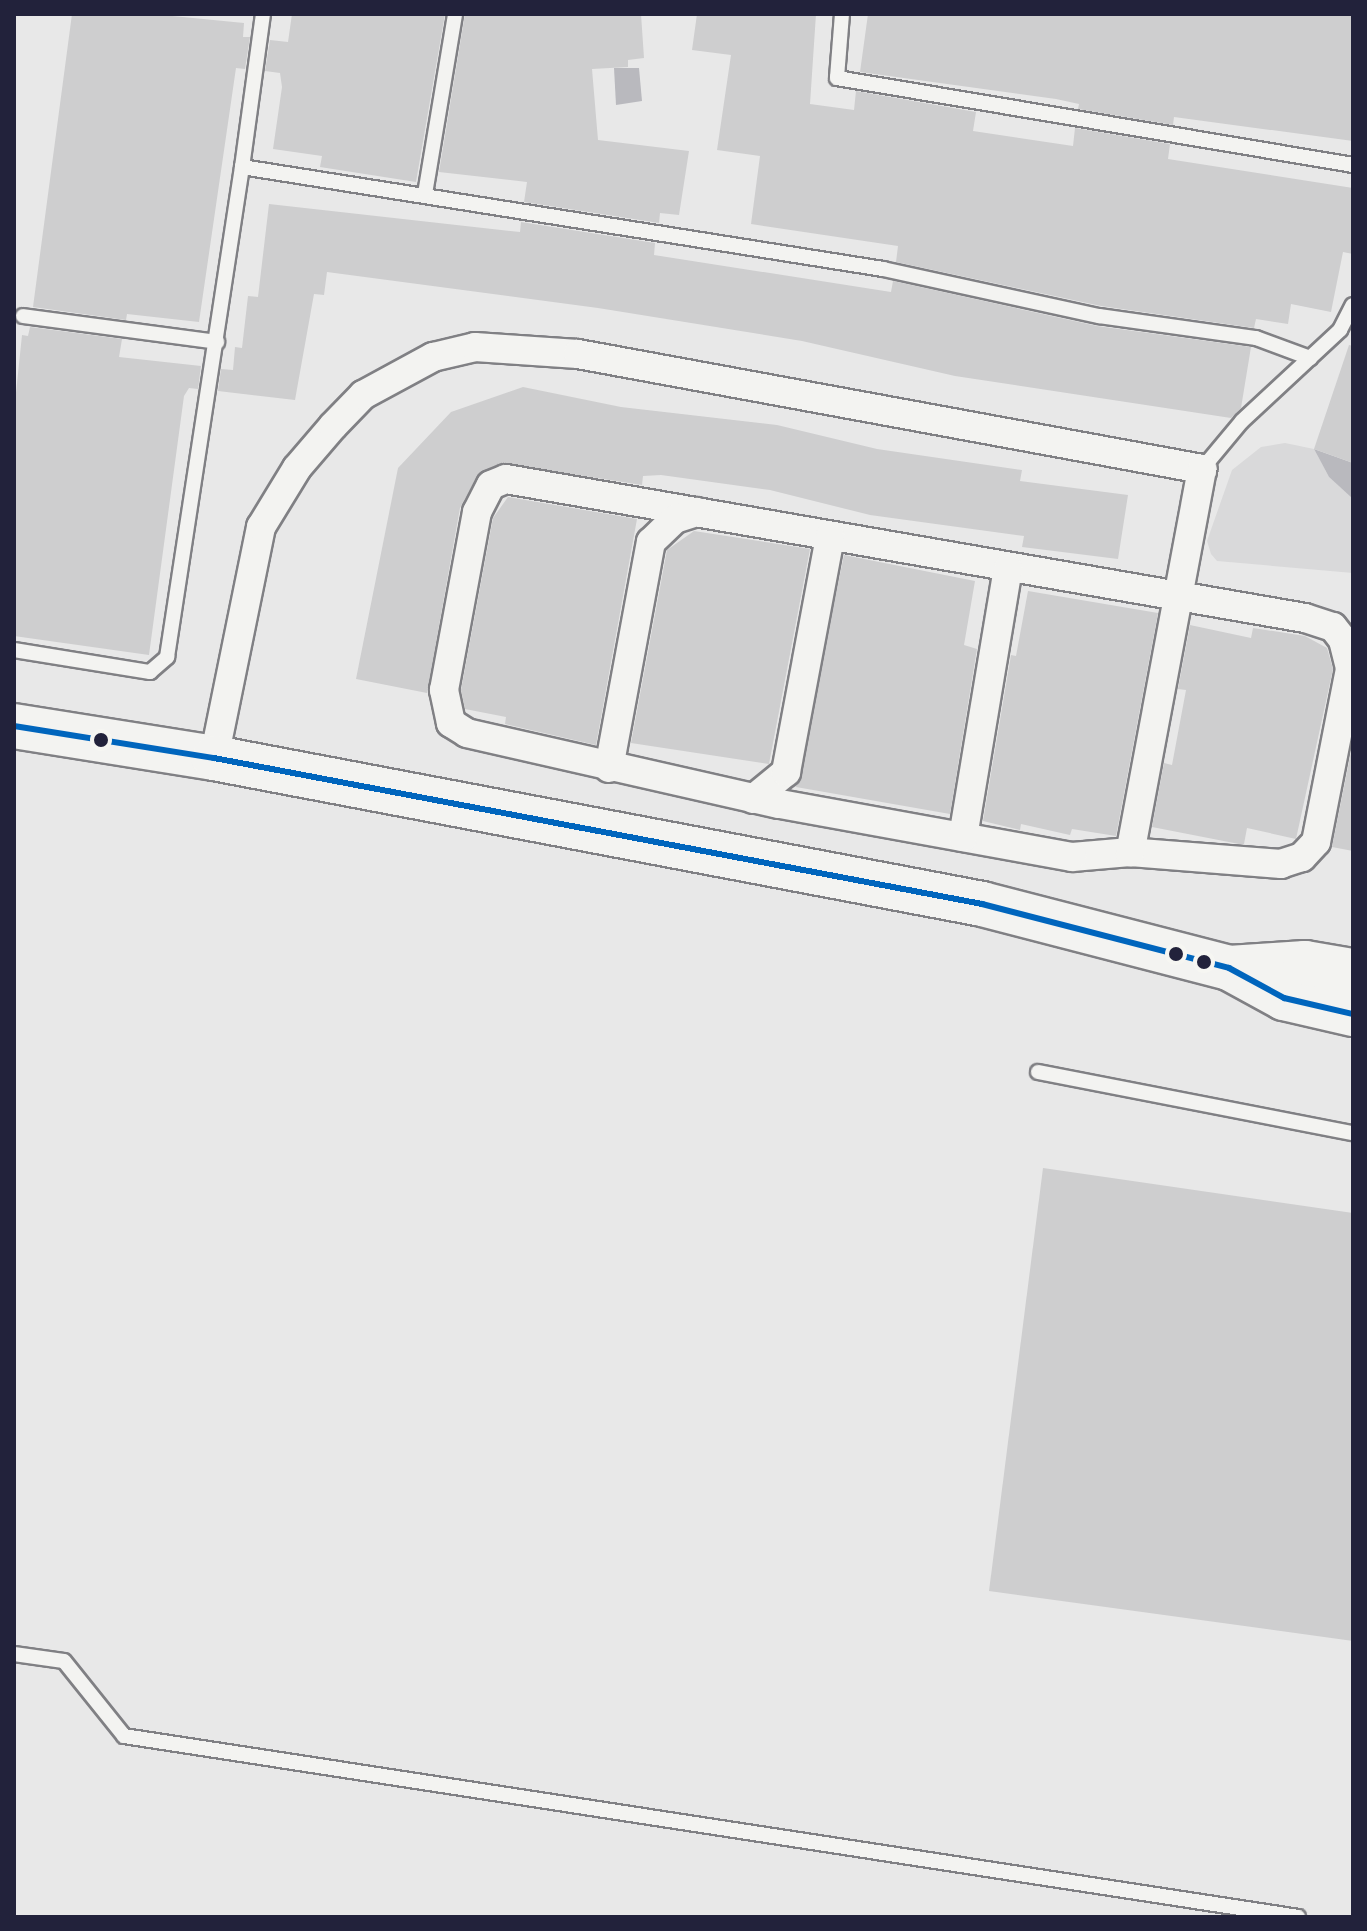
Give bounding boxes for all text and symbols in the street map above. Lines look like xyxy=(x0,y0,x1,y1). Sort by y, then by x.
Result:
unlabelled marker xyxy=(93,732,109,748)
unlabelled marker xyxy=(1168,946,1184,962)
unlabelled marker xyxy=(1196,954,1212,970)

